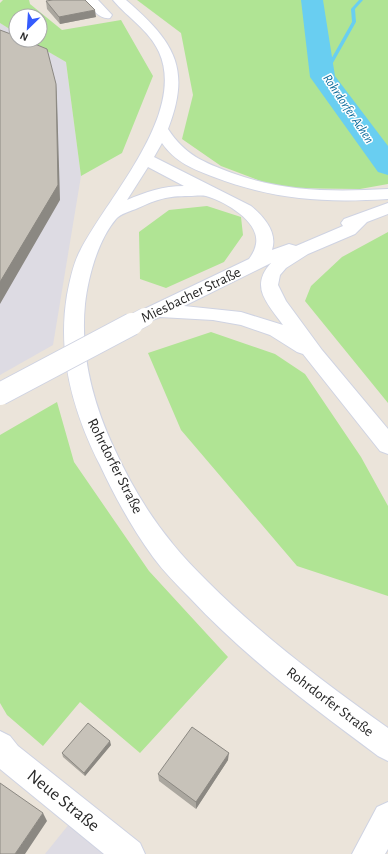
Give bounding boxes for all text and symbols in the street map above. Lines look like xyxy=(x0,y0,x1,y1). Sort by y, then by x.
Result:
north arrow xyxy=(8,8,48,48)
text: N xyxy=(18,30,30,43)
water label: Rohrdorfer Achen xyxy=(320,72,376,146)
street label: Miesbacher Straße xyxy=(139,264,243,326)
street label: Rohrdorfer Straße xyxy=(85,416,145,516)
street label: Rohrdorfer Straße xyxy=(284,665,376,740)
street label: Neue Straße xyxy=(23,767,103,835)

